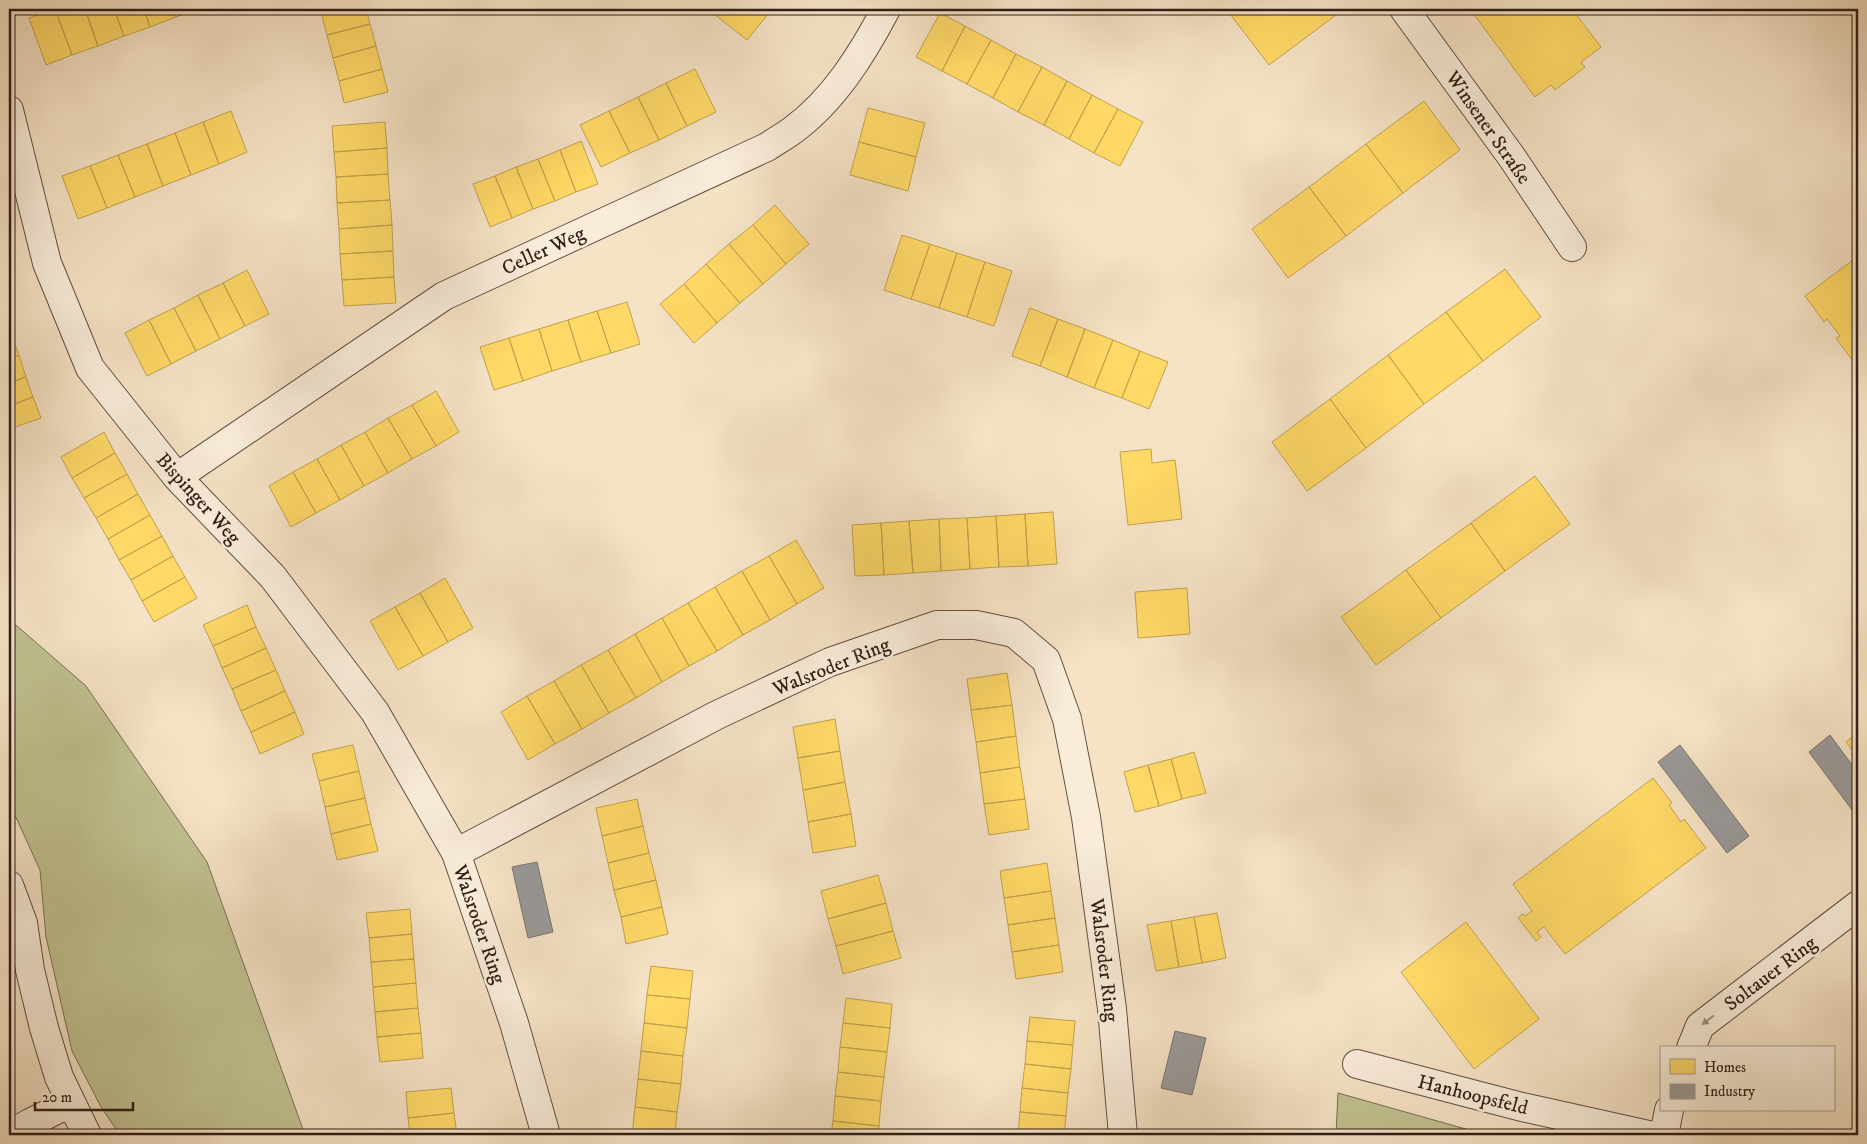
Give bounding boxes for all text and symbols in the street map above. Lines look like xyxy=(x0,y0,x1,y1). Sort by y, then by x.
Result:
street label: Winsener Straße xyxy=(1439,66,1536,189)
street label: Celler Weg xyxy=(498,221,589,281)
street label: Bispinger Weg xyxy=(150,448,246,550)
street label: Walsroder Ring xyxy=(768,632,894,703)
street label: Walsroder Ring xyxy=(446,861,511,987)
street label: Walsroder Ring xyxy=(1083,896,1124,1024)
street label: Soltauer Ring xyxy=(1720,931,1822,1017)
one-way arrow xyxy=(1701,1015,1715,1025)
legend xyxy=(1660,1046,1834,1112)
text: Homes xyxy=(1704,1058,1746,1077)
street label: Hanhoopsfeld xyxy=(1415,1070,1530,1121)
scale bar xyxy=(35,1079,132,1111)
text: Industry xyxy=(1704,1082,1756,1101)
text: 20 m xyxy=(42,1088,72,1107)

